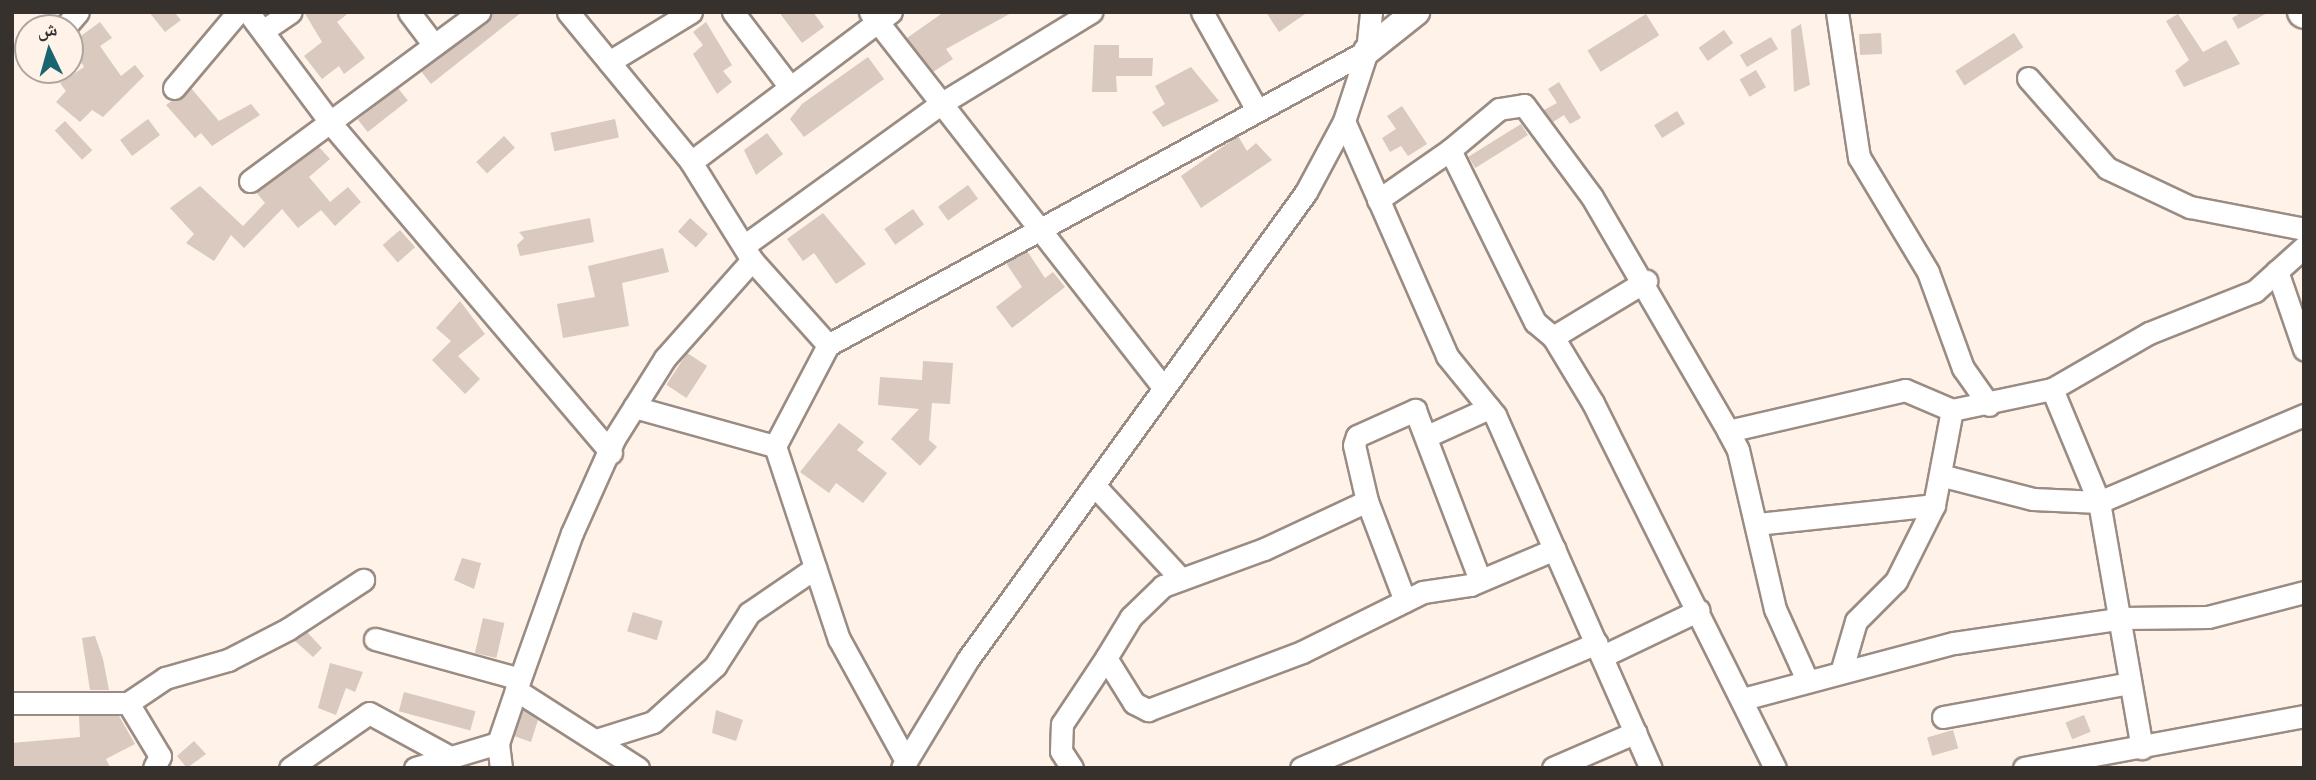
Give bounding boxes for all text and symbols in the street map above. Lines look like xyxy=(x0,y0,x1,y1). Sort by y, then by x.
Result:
north arrow xyxy=(14,14,84,84)
text: ش xyxy=(36,17,58,42)

